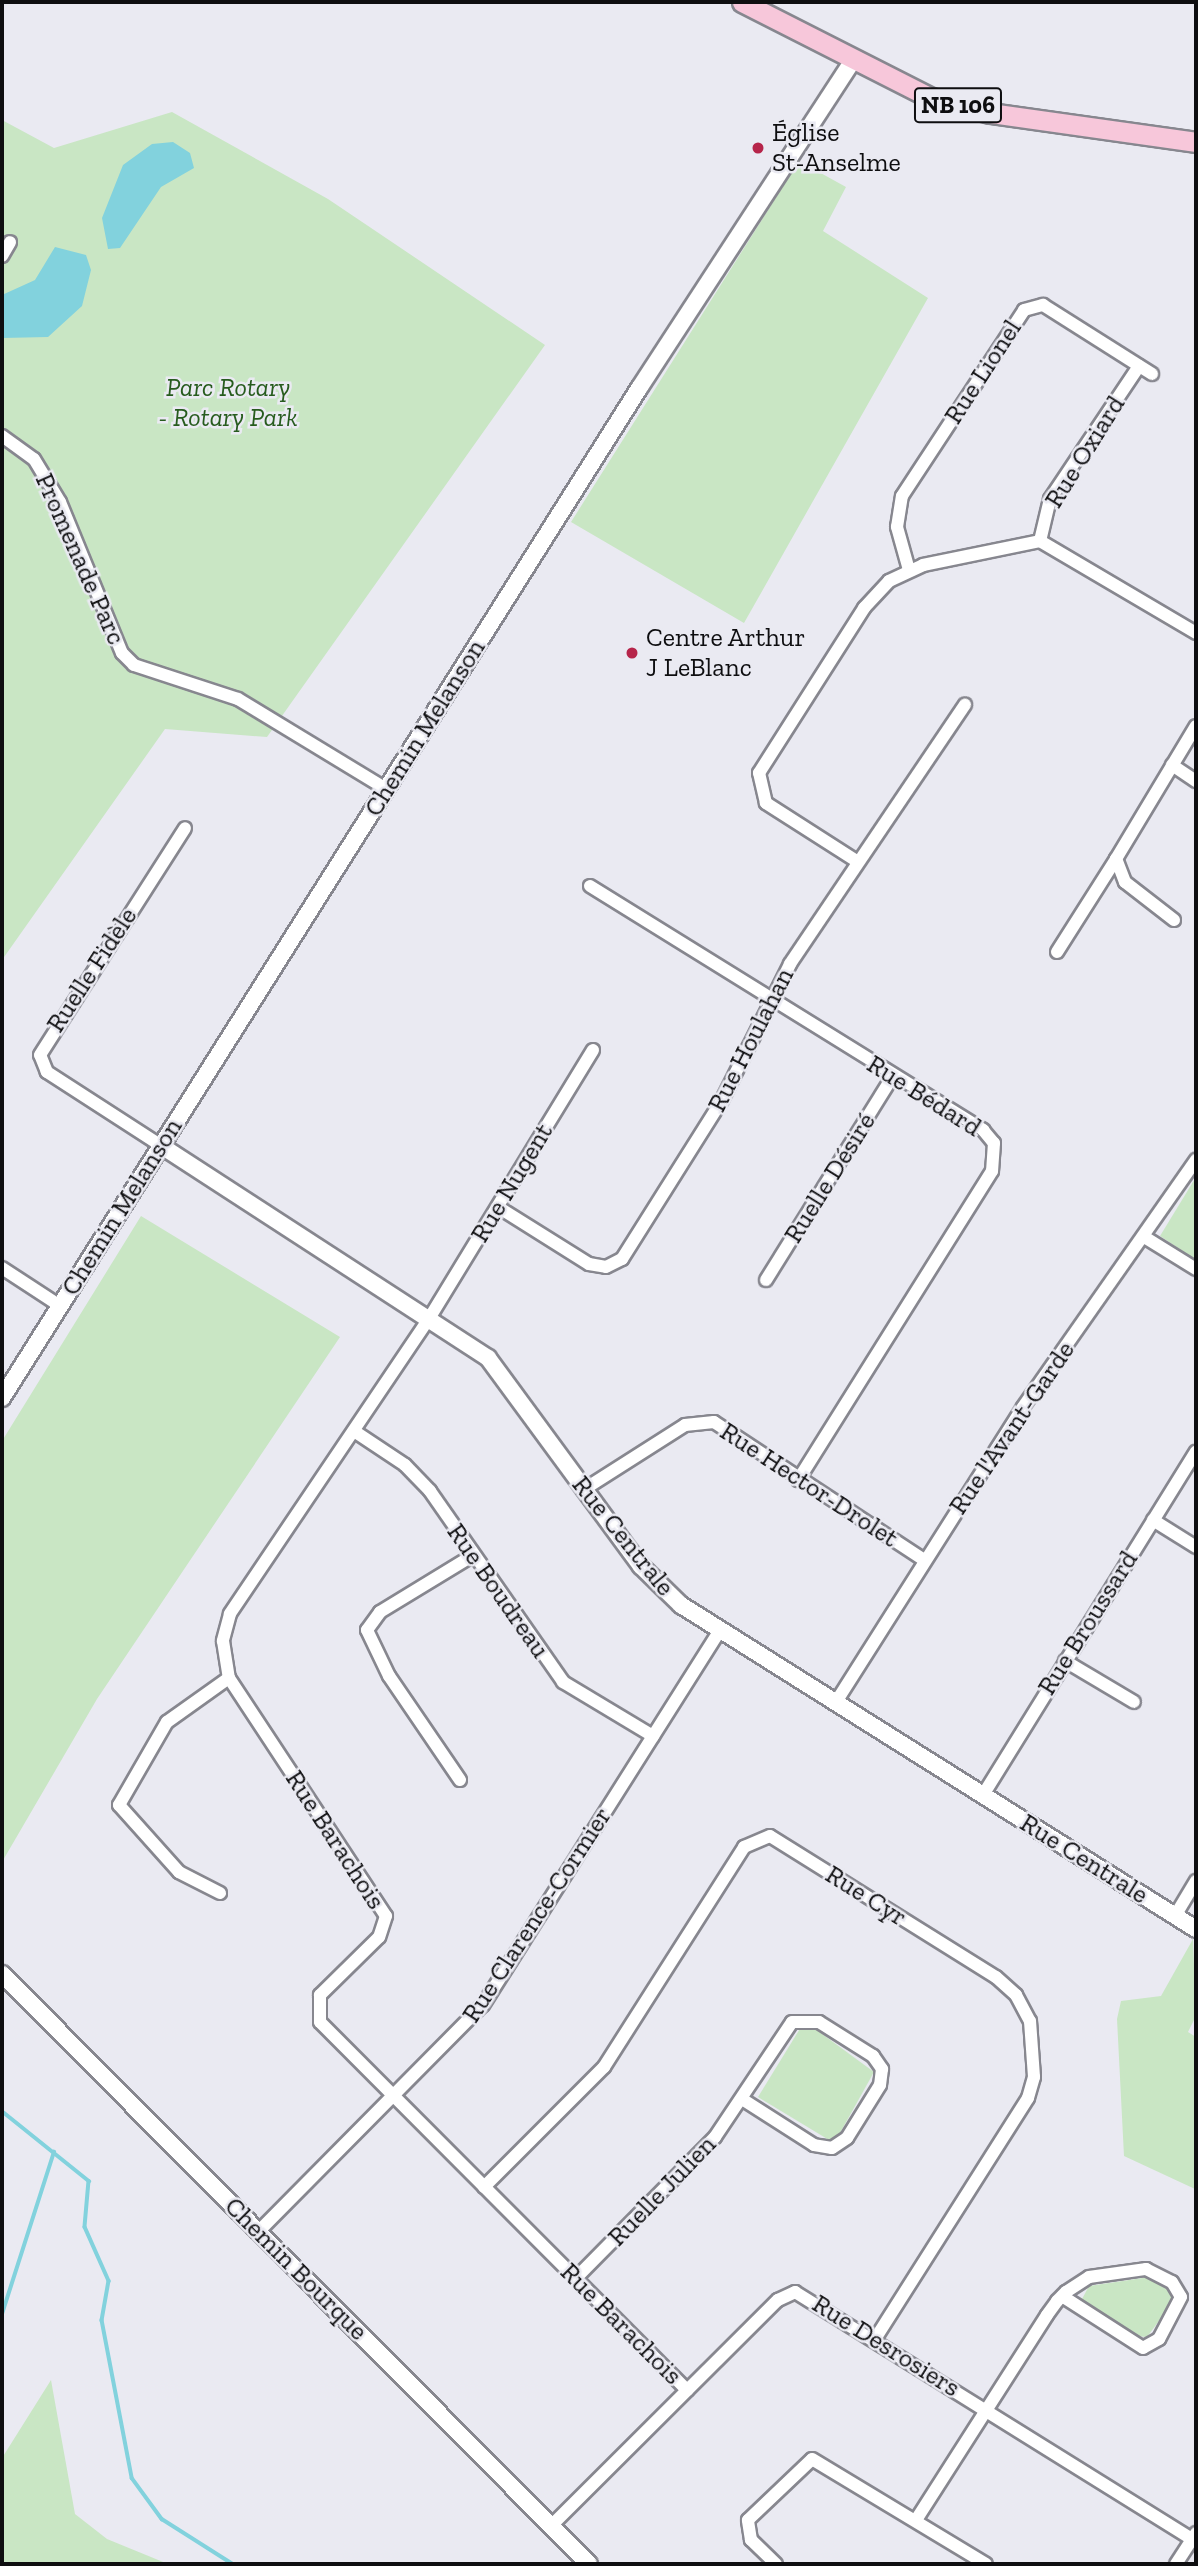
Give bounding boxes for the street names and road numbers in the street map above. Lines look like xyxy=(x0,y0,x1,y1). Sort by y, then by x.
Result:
road number: NB 106 xyxy=(912,84,1004,125)
street label: Rue Lionel xyxy=(938,314,1028,430)
street label: Rue Oxiard xyxy=(1038,390,1132,514)
street label: Promenade Parc xyxy=(28,469,132,649)
street label: Chemin Melanson xyxy=(358,634,492,822)
street label: Ruelle Fidèle xyxy=(40,902,144,1038)
street label: Rue Houlahan xyxy=(701,963,801,1117)
street label: Rue Bédard xyxy=(861,1049,987,1143)
street label: Ruelle Désiré xyxy=(778,1107,882,1249)
street label: Chemin Melanson xyxy=(55,1113,189,1301)
street label: Rue Nugent xyxy=(464,1118,560,1248)
street label: Rue l'Avant-Garde xyxy=(943,1336,1081,1520)
street label: Rue Hector-Drolet xyxy=(714,1416,904,1554)
street label: Rue Centrale xyxy=(565,1470,681,1602)
street label: Rue Boudreau xyxy=(440,1518,556,1664)
street label: Rue Broussard xyxy=(1031,1545,1145,1701)
street label: Rue Barachois xyxy=(279,1765,391,1915)
street label: Rue Clarence-Cormier xyxy=(456,1802,618,2028)
street label: Rue Centrale xyxy=(1014,1807,1154,1911)
street label: Rue Cyr xyxy=(820,1859,912,1933)
street label: Ruelle Julien xyxy=(601,2129,723,2253)
street label: Chemin Bourque xyxy=(218,2191,374,2347)
street label: Rue Barachois xyxy=(554,2257,688,2391)
street label: Rue Desrosiers xyxy=(806,2288,966,2404)

